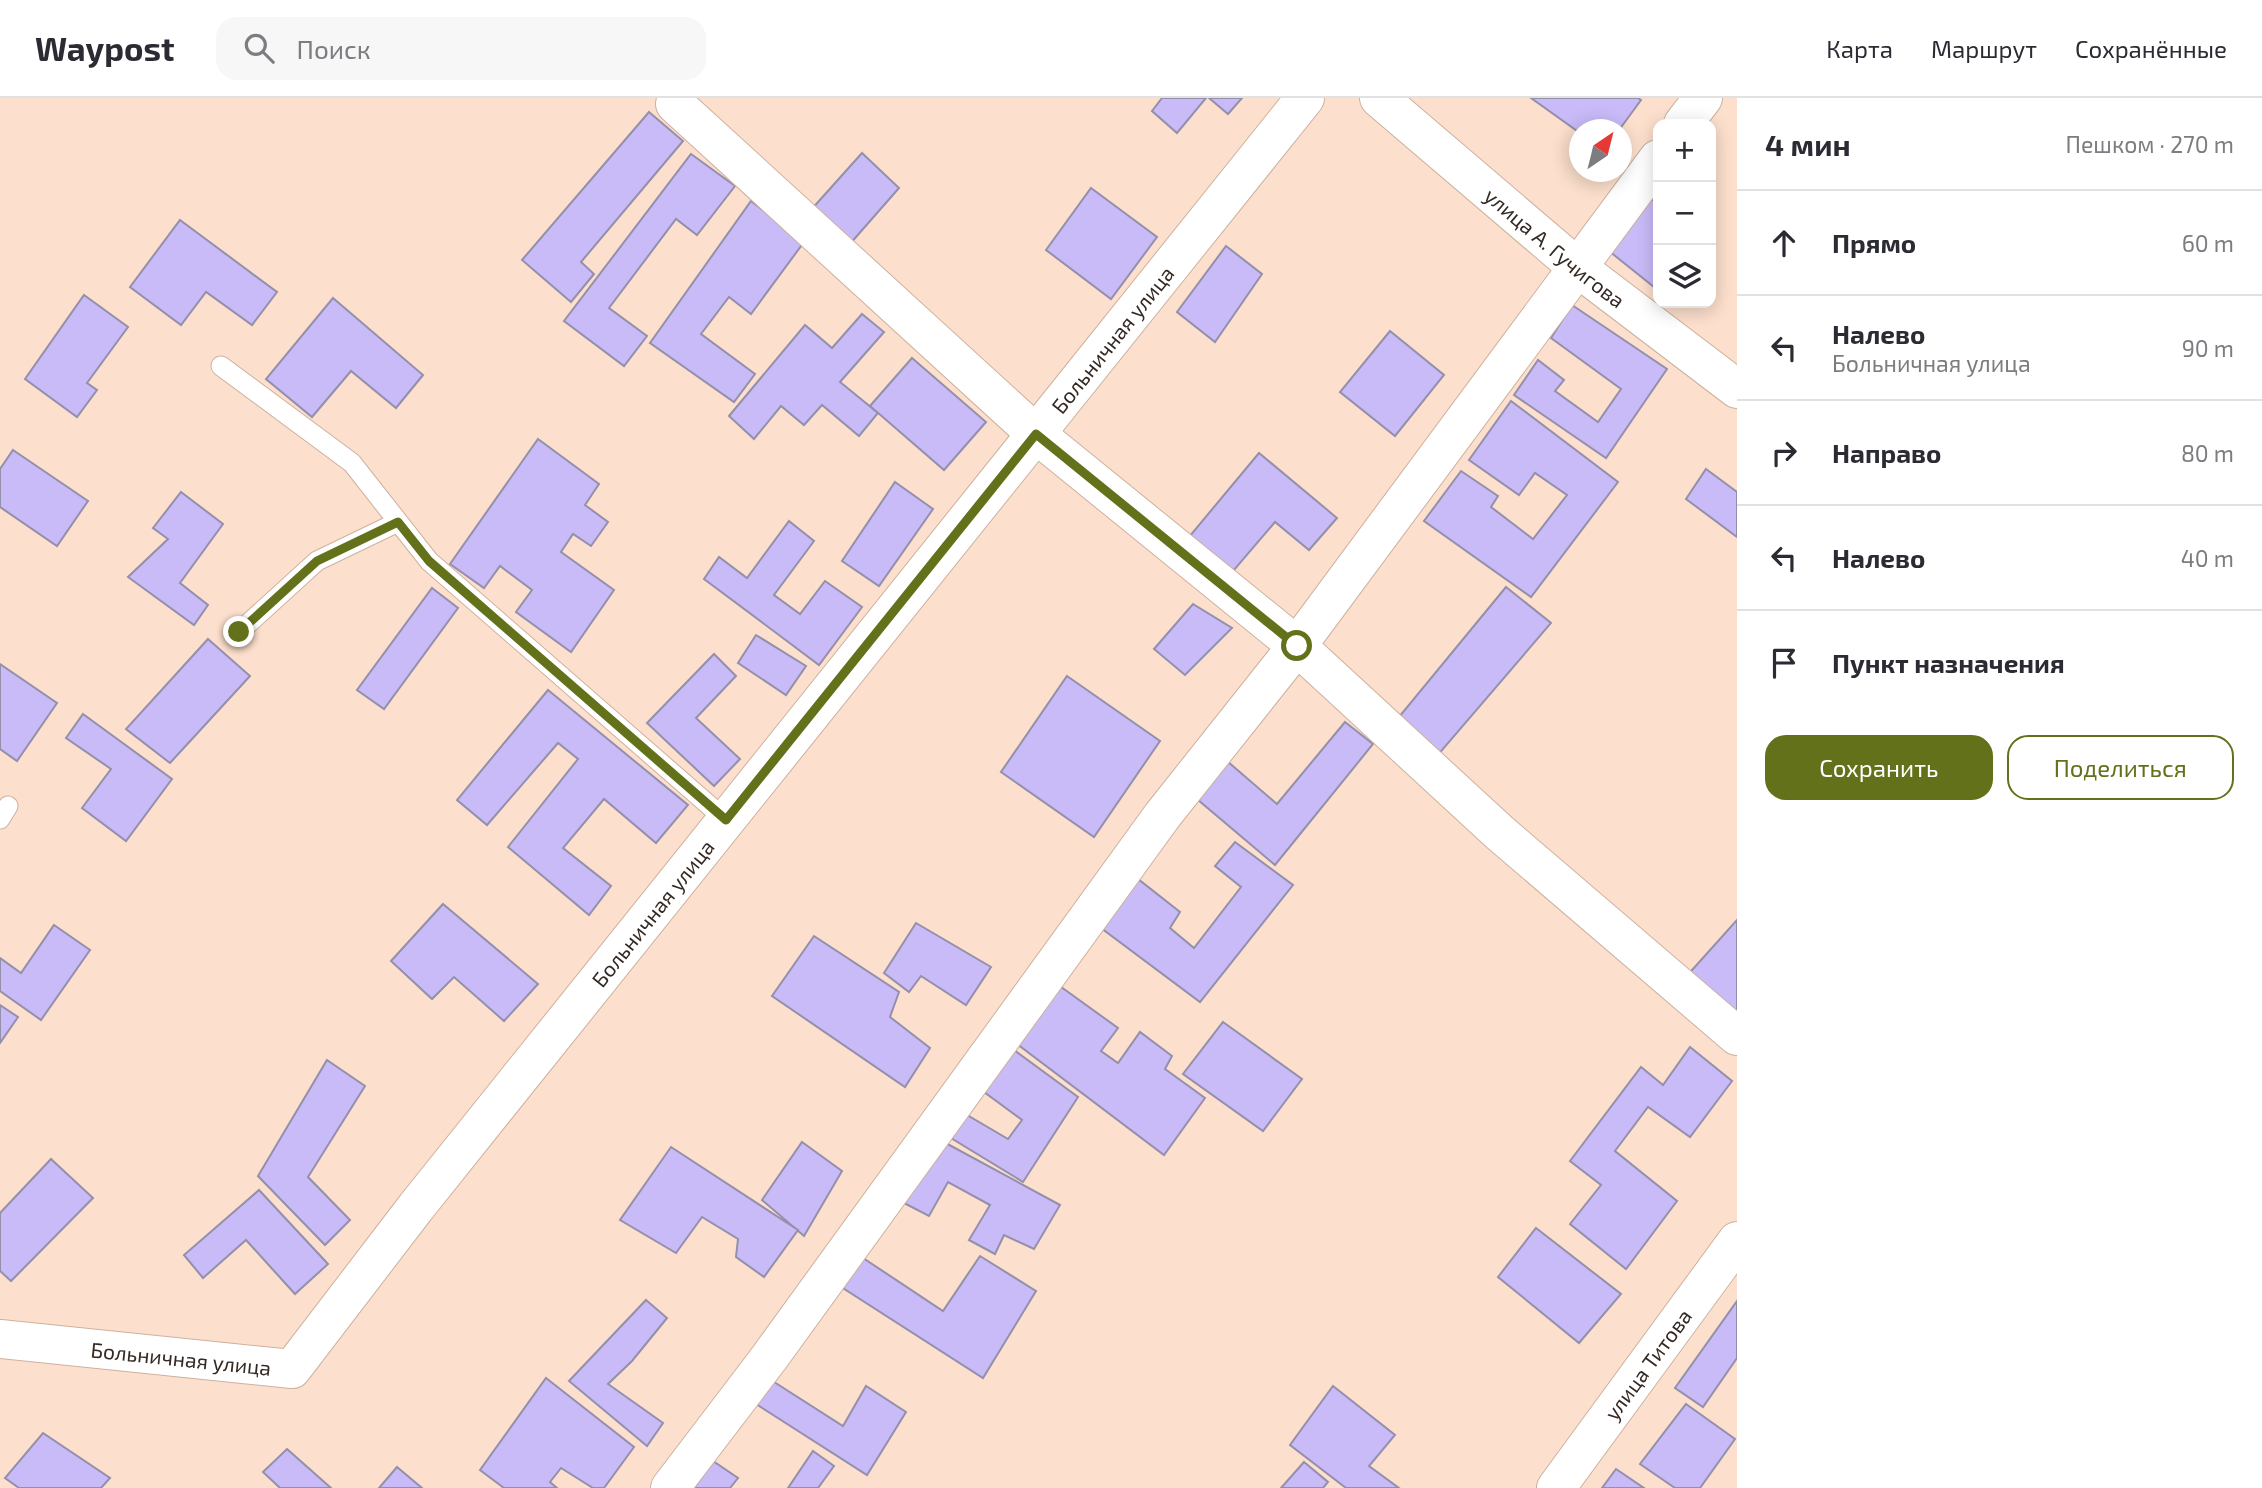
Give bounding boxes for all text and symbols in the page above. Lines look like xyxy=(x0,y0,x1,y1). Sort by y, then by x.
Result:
search box xyxy=(216,17,706,80)
text: Waypost xyxy=(35,28,174,68)
icon: search xyxy=(240,29,278,67)
text: Поиск xyxy=(296,33,371,64)
text: Карта xyxy=(1826,34,1893,63)
text: Маршрут xyxy=(1931,34,2037,63)
text: Сохранённые xyxy=(2075,34,2227,63)
north arrow xyxy=(1569,119,1632,182)
map controls xyxy=(1653,119,1716,308)
button: + xyxy=(1653,119,1716,182)
text: 4 мин xyxy=(1765,126,1851,162)
text: Пешком · 270 m xyxy=(2066,130,2234,158)
street label: улица А. Гучигова xyxy=(1480,182,1631,312)
button: − xyxy=(1653,182,1716,245)
icon: ahead xyxy=(1765,224,1803,262)
text: Прямо xyxy=(1832,227,1916,258)
text: 60 m xyxy=(2182,229,2234,257)
button: layers xyxy=(1653,245,1716,308)
street label: Больничная улица xyxy=(1045,260,1178,418)
text: Налево xyxy=(1832,318,1925,349)
icon: left xyxy=(1765,329,1803,367)
text: 90 m xyxy=(2182,334,2234,362)
text: Больничная улица xyxy=(1832,349,2031,377)
icon: right xyxy=(1765,434,1803,472)
text: Направо xyxy=(1832,437,1941,468)
text: 80 m xyxy=(2181,439,2234,467)
icon: left xyxy=(1765,539,1803,577)
text: Налево xyxy=(1832,542,1925,573)
text: 40 m xyxy=(2181,544,2234,572)
route end xyxy=(223,616,254,647)
route start xyxy=(1281,630,1312,661)
icon: arrive xyxy=(1765,644,1803,682)
text: Пункт назначения xyxy=(1832,647,2065,678)
button: Сохранить xyxy=(1765,735,1993,800)
button: Поделиться xyxy=(2007,735,2234,800)
street label: Больничная улица xyxy=(586,834,719,991)
street label: улица Титова xyxy=(1598,1303,1696,1425)
street label: Больничная улица xyxy=(90,1336,273,1379)

